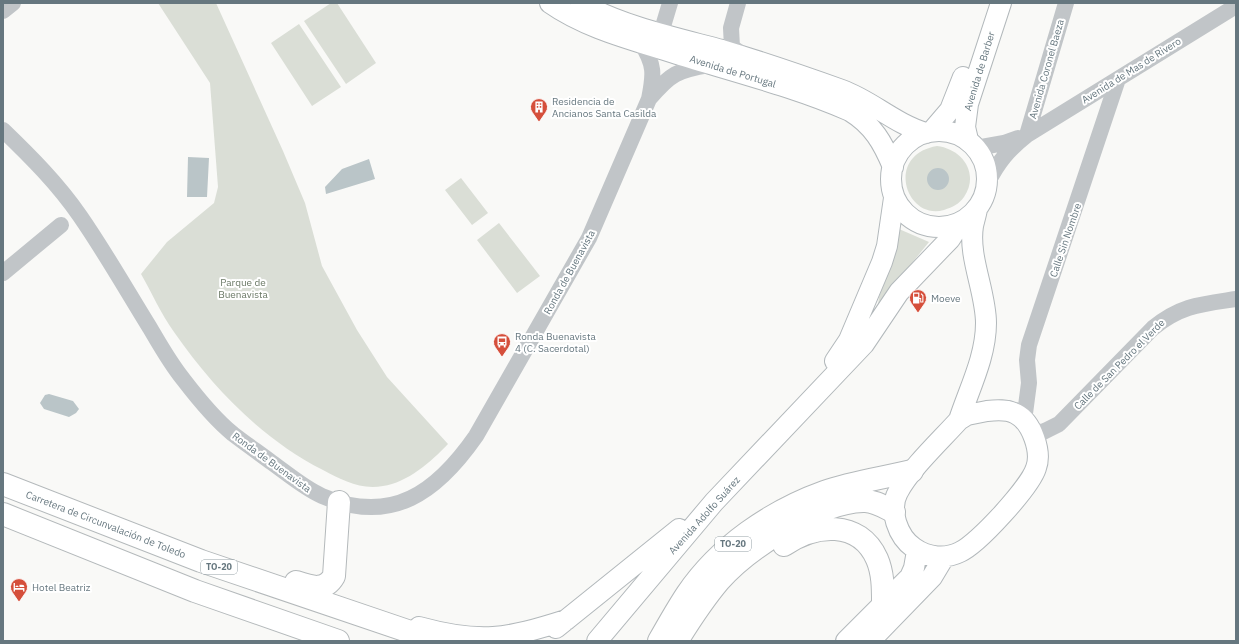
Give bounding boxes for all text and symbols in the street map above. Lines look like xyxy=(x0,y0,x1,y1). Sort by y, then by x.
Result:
street label: Avenida Coronel Baeza xyxy=(1026,17,1067,120)
street label: Avenida de Barber xyxy=(961,30,998,112)
street label: Avenida de Mas de Rivero xyxy=(1079,34,1184,106)
street label: Avenida de Portugal xyxy=(688,52,778,91)
place label: Residencia de Ancianos Santa Casilda xyxy=(552,95,657,120)
building icon: Residencia de Ancianos Santa Casilda xyxy=(529,97,549,122)
street label: Calle Sin Nombre xyxy=(1047,201,1084,279)
street label: Ronda de Buenavista xyxy=(541,227,598,317)
park label: Parque de Buenavista xyxy=(218,276,269,301)
fuel station icon: Moeve xyxy=(908,288,928,313)
place label: Moeve xyxy=(931,292,961,305)
street label: Calle de San Pedro el Verde xyxy=(1071,316,1168,412)
place label: Ronda Buenavista 4 (C. Sacerdotal) xyxy=(515,330,596,355)
bus stop icon: Ronda Buenavista 4 (C. Sacerdotal) xyxy=(492,332,512,357)
street label: Ronda de Buenavista xyxy=(230,429,314,496)
street label: Avenida Adolfo Suárez xyxy=(666,473,743,557)
street label: Carretera de Circunvalación de Toledo xyxy=(24,488,188,561)
road number: TO-20 xyxy=(715,537,751,551)
road number: TO-20 xyxy=(201,560,237,574)
hotel icon: Hotel Beatriz xyxy=(9,577,29,602)
place label: Hotel Beatriz xyxy=(32,581,91,594)

